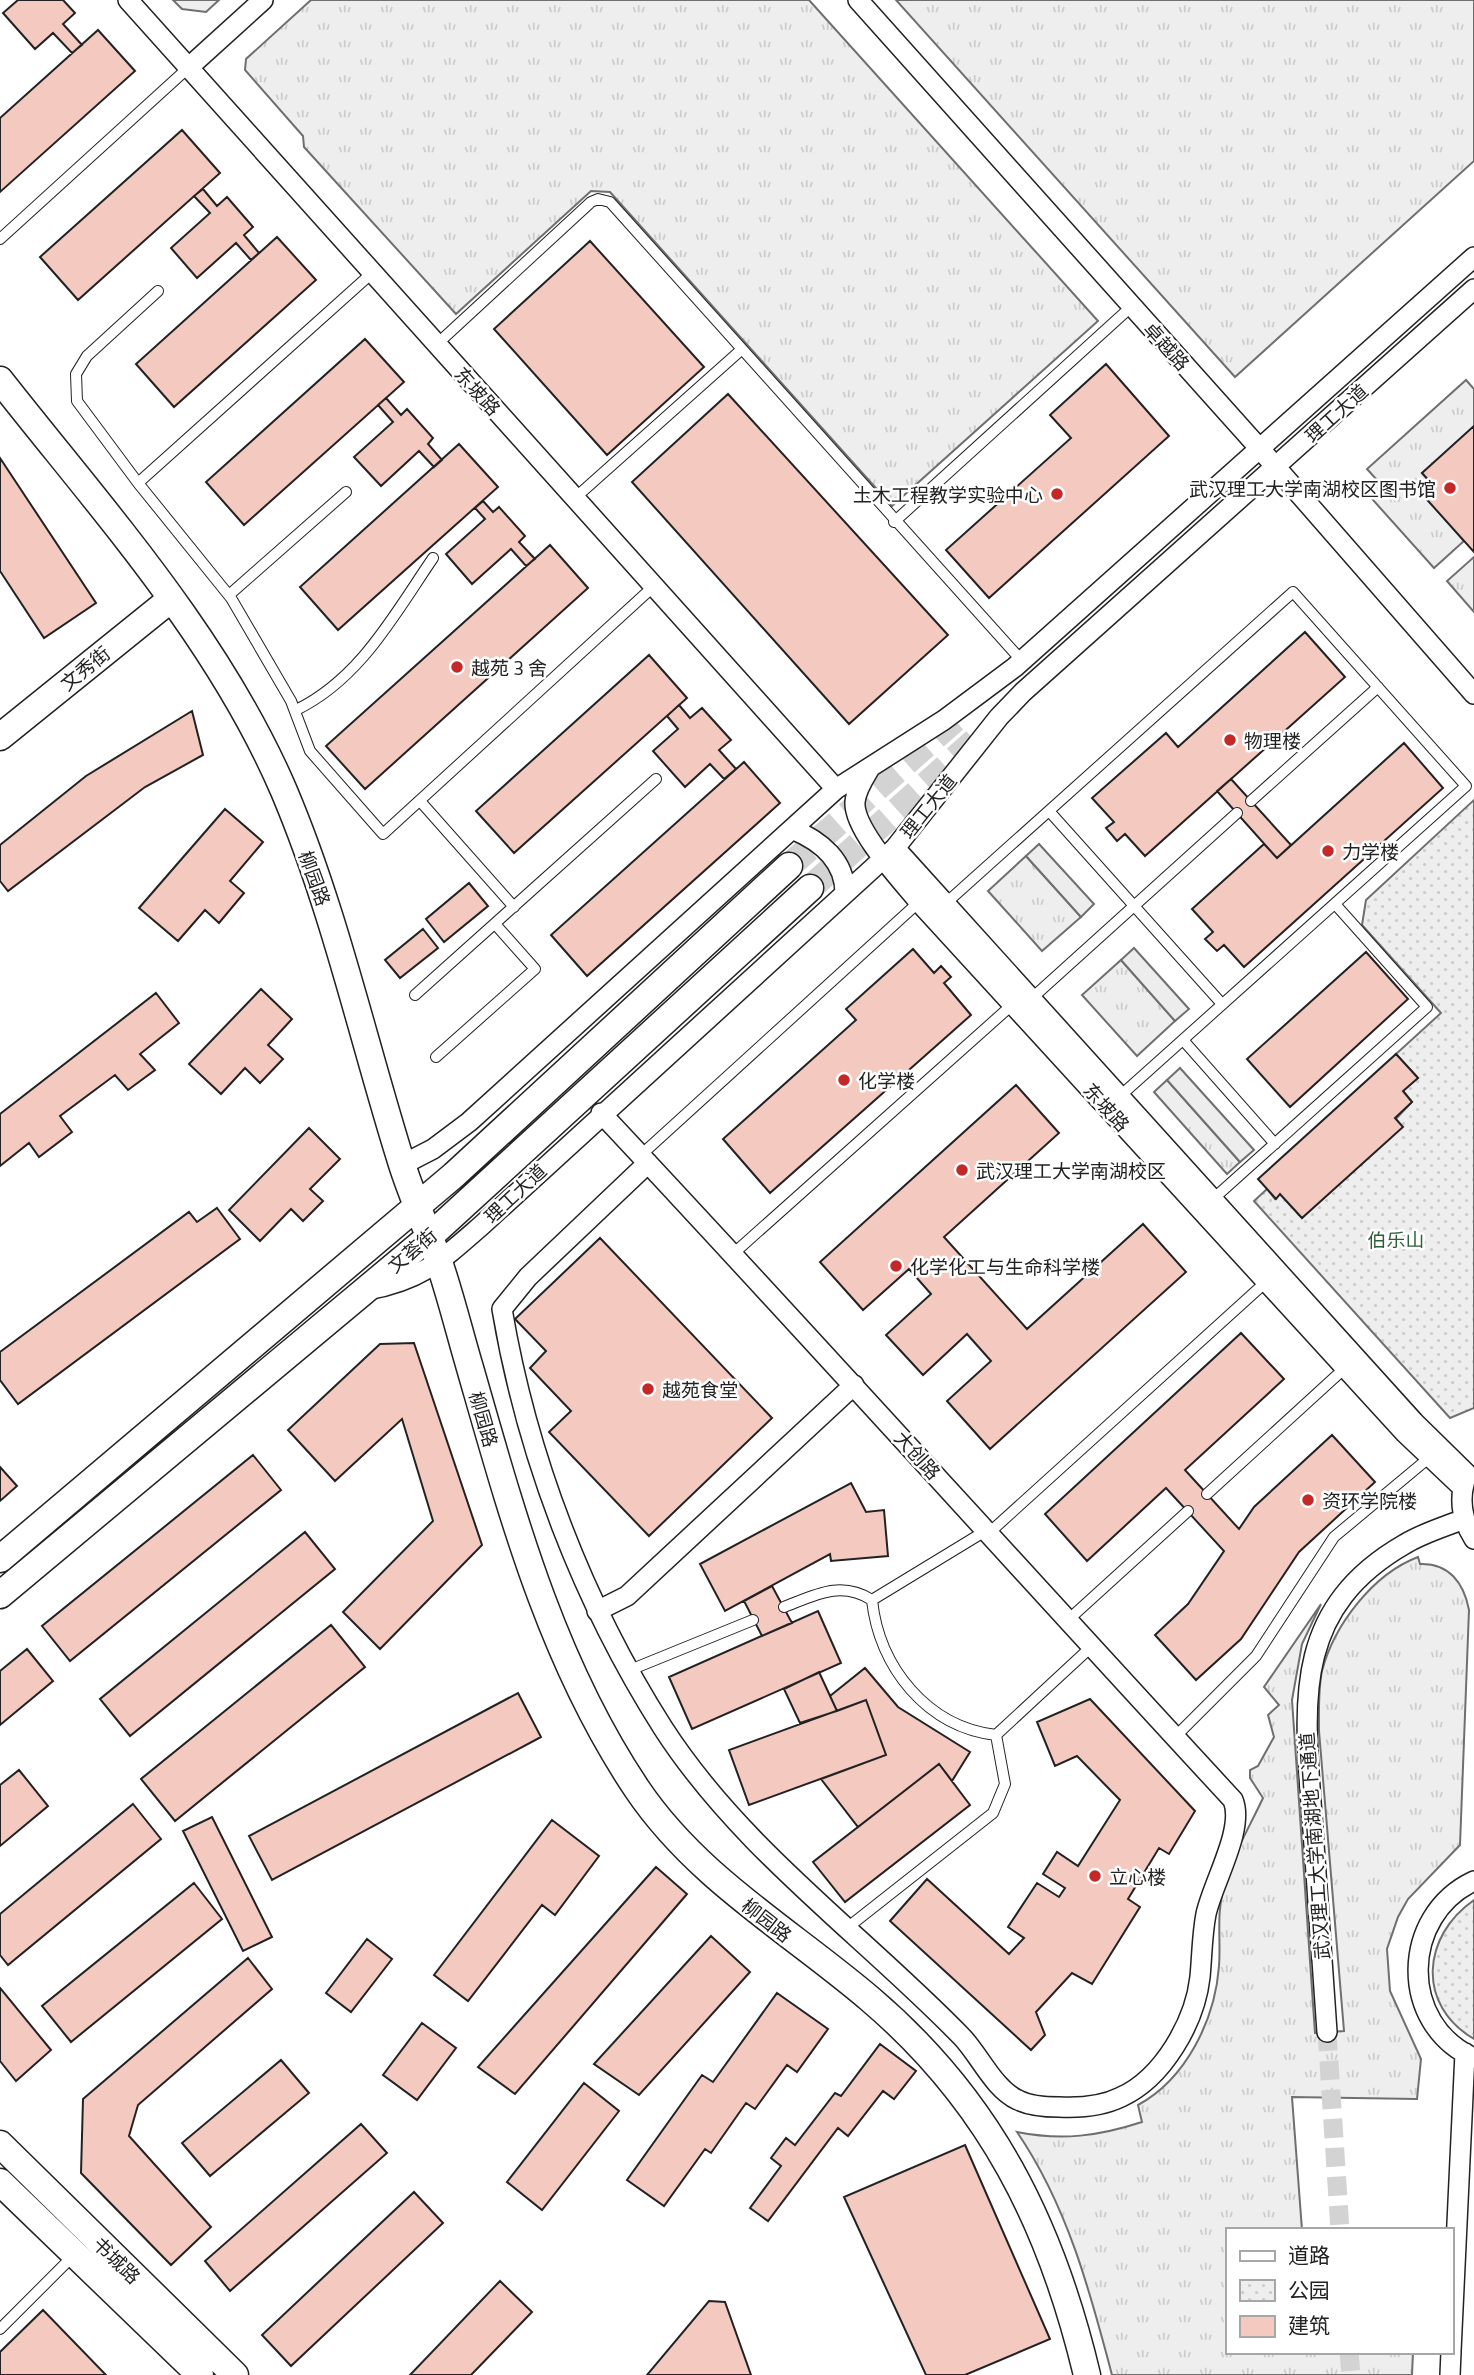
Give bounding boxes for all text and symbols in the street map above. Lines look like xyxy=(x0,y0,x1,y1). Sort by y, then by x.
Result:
street label: 卓越路 xyxy=(1137,315,1197,377)
street label: 东坡路 xyxy=(448,360,508,422)
street label: 理工大道 xyxy=(1298,377,1374,449)
place label: 武汉理工大学南湖校区图书馆 xyxy=(1189,474,1436,503)
place label: 土木工程教学实验中心 xyxy=(853,480,1043,509)
marker: 武汉理工大学南湖校区图书馆 xyxy=(1442,480,1458,496)
marker: 土木工程教学实验中心 xyxy=(1049,486,1065,502)
street label: 文秀街 xyxy=(54,639,116,697)
place label: 越苑 3 舍 xyxy=(471,653,547,682)
marker: 越苑 3 舍 xyxy=(449,659,465,675)
place label: 物理楼 xyxy=(1244,726,1301,755)
marker: 物理楼 xyxy=(1222,732,1238,748)
street label: 理工大道 xyxy=(893,767,963,845)
place label: 力学楼 xyxy=(1342,837,1399,866)
marker: 力学楼 xyxy=(1320,843,1336,859)
street label: 柳园路 xyxy=(292,846,338,910)
place label: 化学楼 xyxy=(858,1066,915,1095)
marker: 化学楼 xyxy=(836,1072,852,1088)
street label: 东坡路 xyxy=(1077,1076,1137,1138)
street label: 理工大道 xyxy=(477,1156,553,1230)
place label: 武汉理工大学南湖校区 xyxy=(976,1156,1166,1185)
marker: 武汉理工大学南湖校区 xyxy=(954,1162,970,1178)
street label: 文荟街 xyxy=(381,1221,443,1279)
park label: 伯乐山 xyxy=(1367,1225,1425,1254)
place label: 化学化工与生命科学楼 xyxy=(910,1252,1100,1281)
marker: 化学化工与生命科学楼 xyxy=(888,1258,904,1274)
place label: 越苑食堂 xyxy=(662,1375,738,1404)
marker: 越苑食堂 xyxy=(640,1381,656,1397)
street label: 柳园路 xyxy=(462,1388,506,1450)
street label: 大创路 xyxy=(888,1424,948,1486)
place label: 资环学院楼 xyxy=(1322,1486,1417,1515)
marker: 资环学院楼 xyxy=(1300,1492,1316,1508)
street label: 武汉理工大学南湖地下通道 xyxy=(1292,1731,1336,1961)
place label: 立心楼 xyxy=(1109,1862,1166,1891)
marker: 立心楼 xyxy=(1087,1868,1103,1884)
street label: 柳园路 xyxy=(736,1891,798,1949)
legend xyxy=(1226,2228,1453,2354)
street label: 书城路 xyxy=(86,2230,148,2290)
text: 道路 xyxy=(1288,2239,1330,2271)
text: 公园 xyxy=(1288,2274,1330,2306)
text: 建筑 xyxy=(1288,2309,1330,2341)

